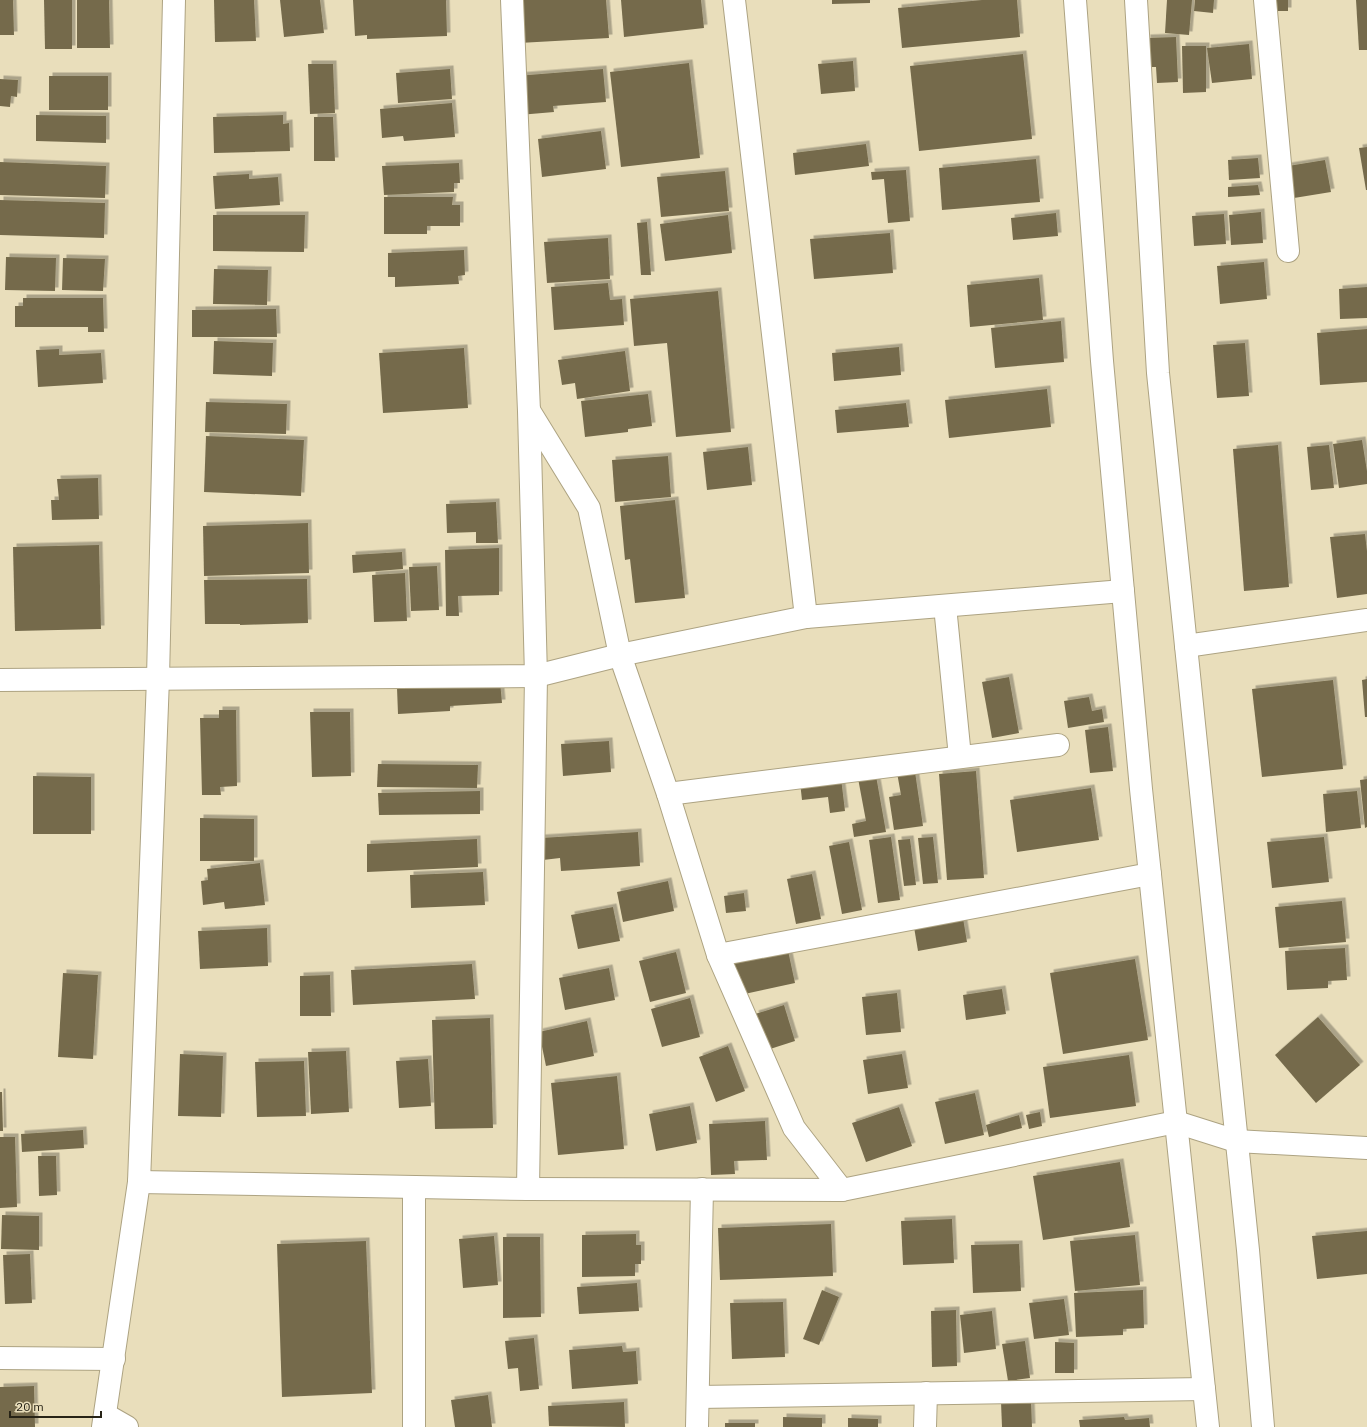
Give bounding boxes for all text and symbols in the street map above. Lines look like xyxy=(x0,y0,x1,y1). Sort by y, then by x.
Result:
scale bar xyxy=(10,1393,101,1419)
text: 20 m xyxy=(16,1399,44,1414)

